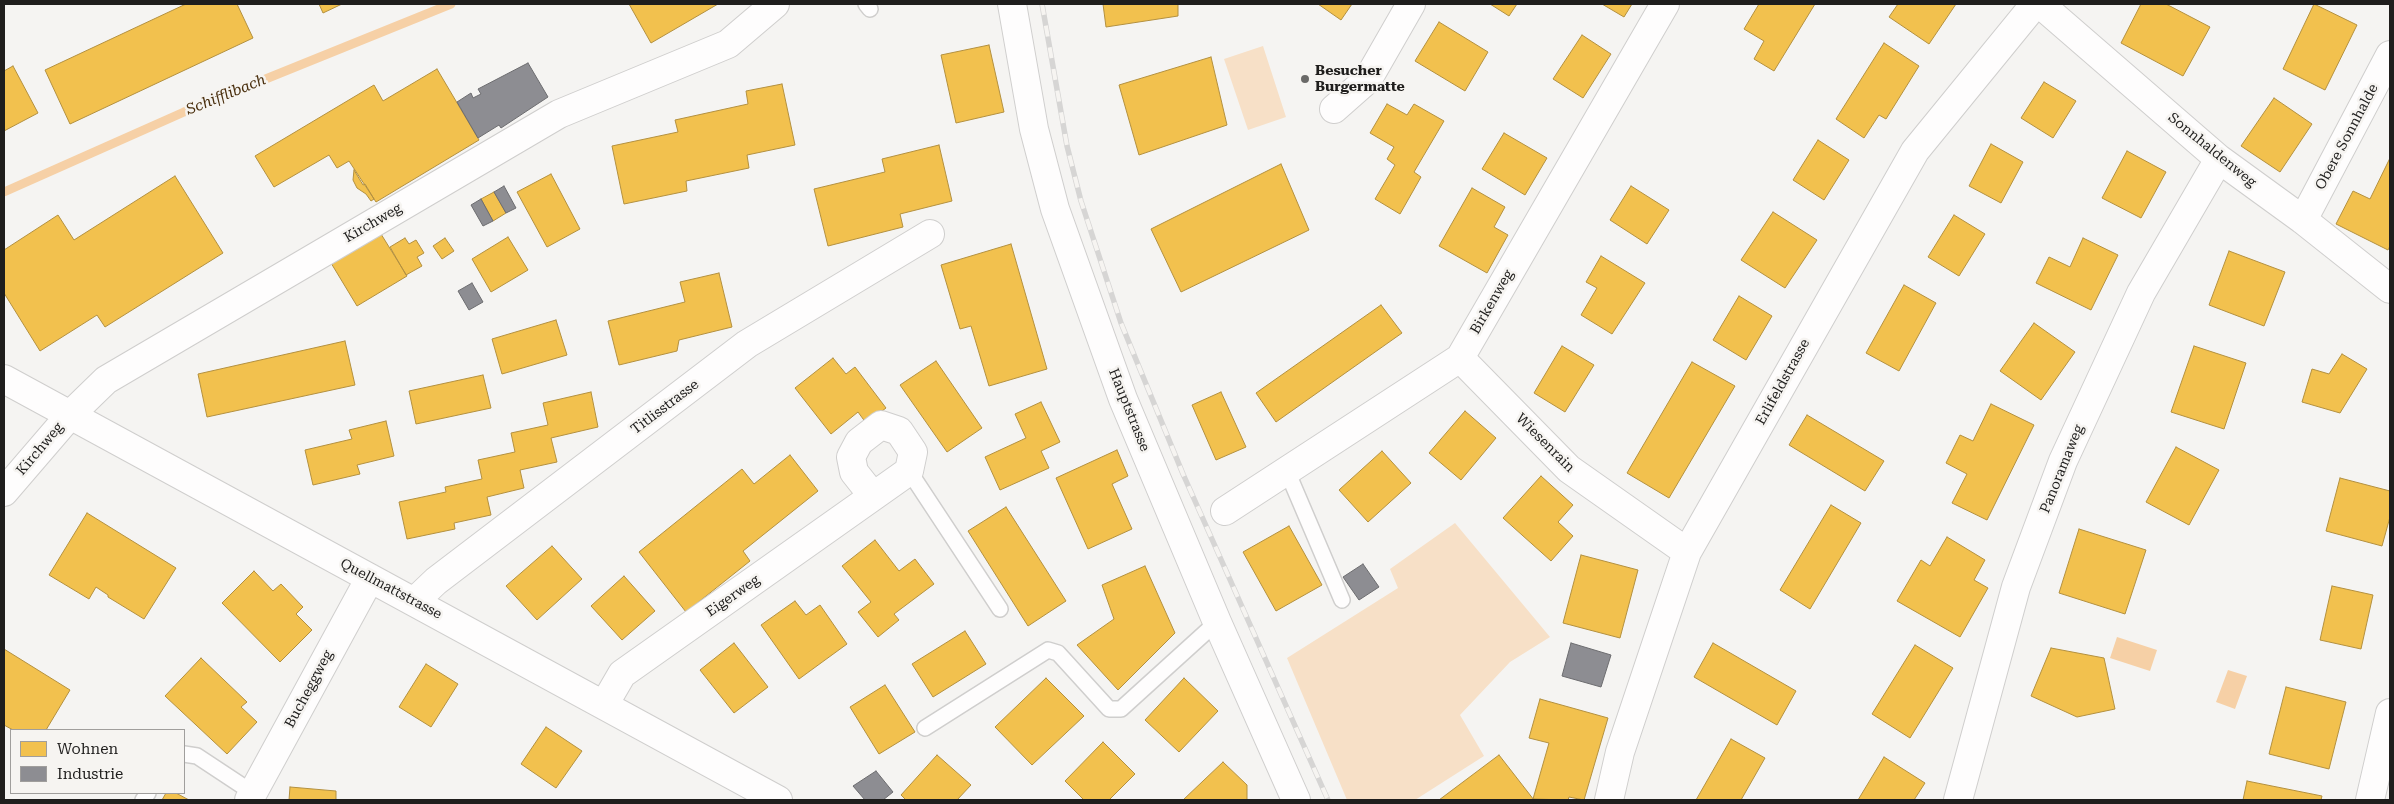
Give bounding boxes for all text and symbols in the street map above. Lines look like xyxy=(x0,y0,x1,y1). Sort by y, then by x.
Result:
place label: Besucher Burgermatte xyxy=(1315,63,1405,95)
water label: Schifflibach xyxy=(183,71,269,119)
marker: Besucher Burgermatte xyxy=(1299,73,1311,85)
street label: Obere Sonnhalde xyxy=(2312,81,2382,193)
street label: Sonnhaldenweg xyxy=(2164,109,2260,191)
street label: Kirchweg xyxy=(341,200,405,246)
street label: Birkenweg xyxy=(1467,267,1517,337)
street label: Erlifeldstrasse xyxy=(1752,336,1814,428)
street label: Hauptstrasse xyxy=(1105,366,1153,454)
street label: Titlisstrasse xyxy=(628,376,702,438)
street label: Wiesenrain xyxy=(1512,410,1578,476)
street label: Kirchweg xyxy=(13,419,67,479)
street label: Panoramaweg xyxy=(2037,422,2087,516)
street label: Quellmattstrasse xyxy=(337,555,445,623)
street label: Eigerweg xyxy=(703,571,763,621)
street label: Bucheggweg xyxy=(282,647,336,731)
legend xyxy=(10,729,185,794)
text: Wohnen xyxy=(57,740,118,758)
text: Industrie xyxy=(57,765,123,783)

